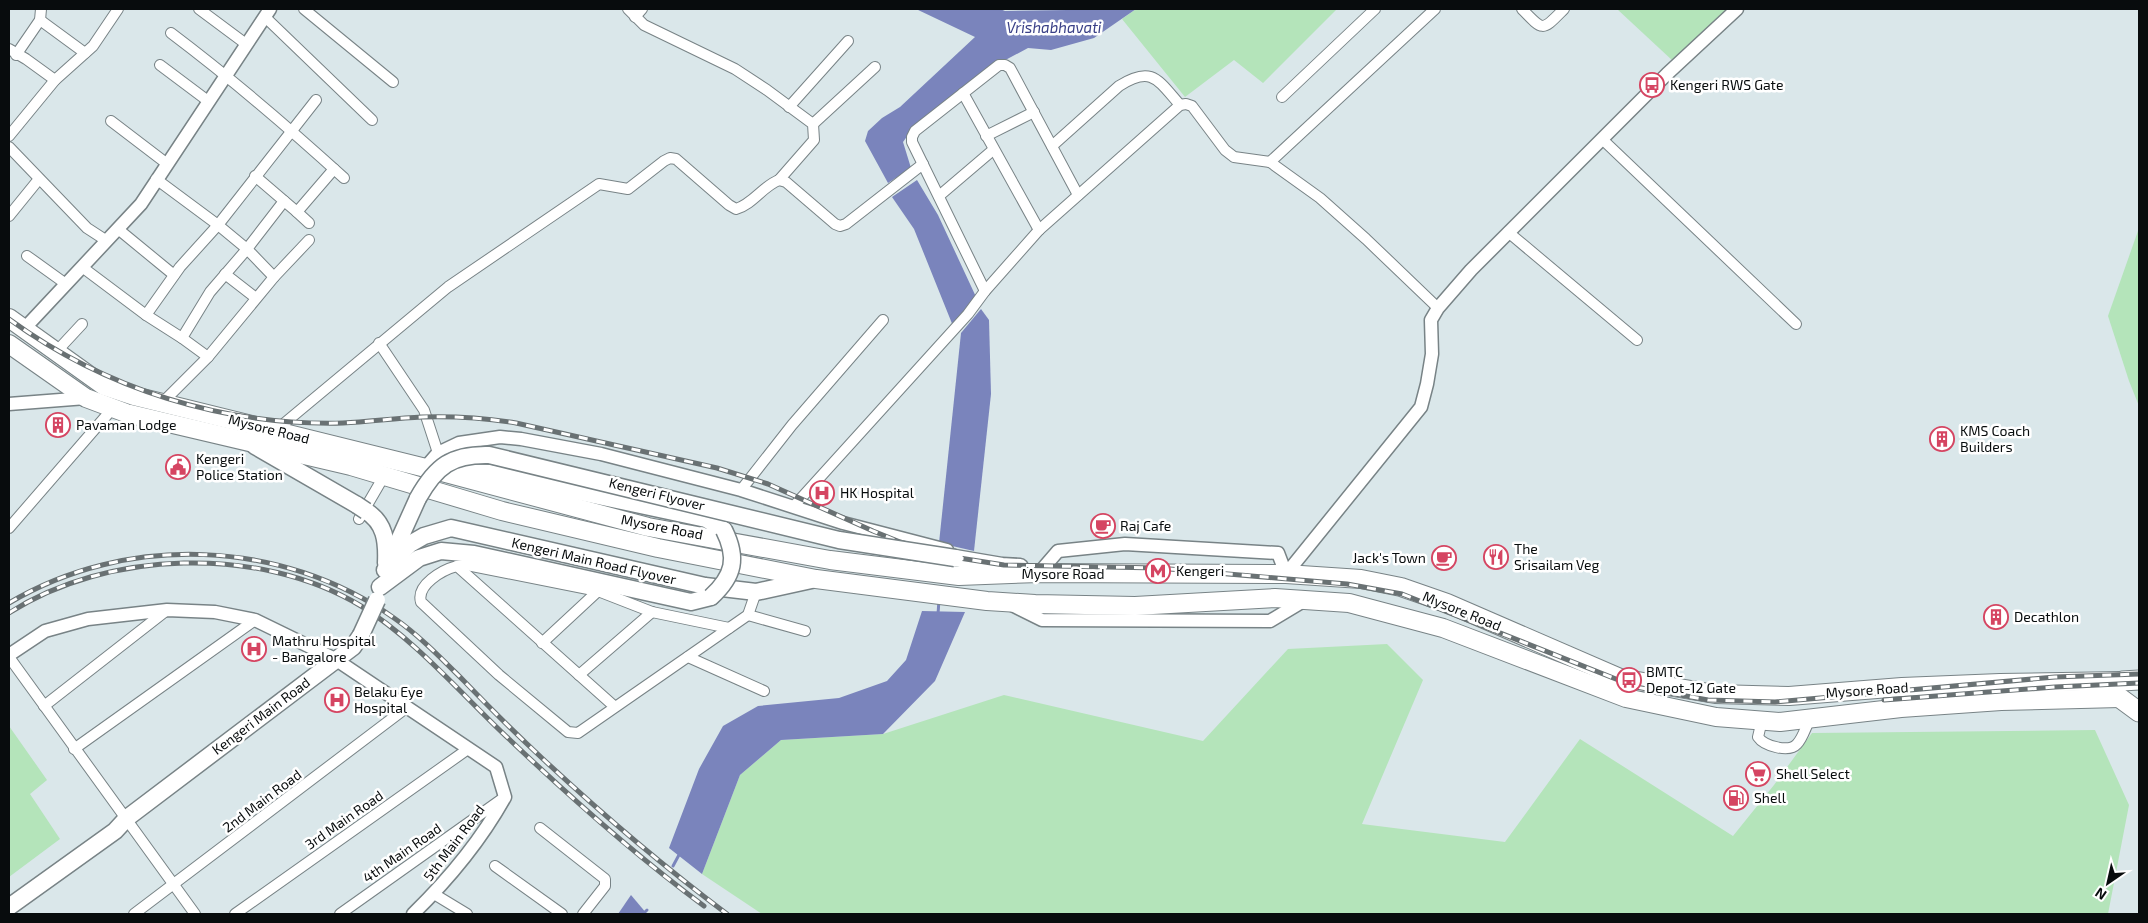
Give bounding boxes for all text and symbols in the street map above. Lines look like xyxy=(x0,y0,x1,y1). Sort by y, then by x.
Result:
water label: Vrishabhavati xyxy=(1007,18,1102,36)
bus stop icon: Kengeri RWS Gate xyxy=(1639,72,1665,98)
place label: Kengeri RWS Gate xyxy=(1670,76,1783,93)
street label: Mysore Road xyxy=(227,410,311,447)
building icon: Pavaman Lodge xyxy=(45,412,71,438)
place label: Pavaman Lodge xyxy=(76,416,177,433)
place label: KMS Coach Builders xyxy=(1960,422,2030,455)
building icon: KMS Coach Builders xyxy=(1929,426,1955,452)
place label: Kengeri Police Station xyxy=(196,450,283,483)
public building icon: Kengeri Police Station xyxy=(165,454,191,480)
street label: Kengeri Flyover xyxy=(607,473,707,514)
hospital icon: HK Hospital xyxy=(809,480,835,506)
place label: HK Hospital xyxy=(840,484,915,501)
street label: Mysore Road xyxy=(620,510,704,543)
cafe icon: Raj Cafe xyxy=(1090,513,1116,539)
place label: Raj Cafe xyxy=(1120,517,1171,534)
street label: Kengeri Main Road Flyover xyxy=(510,533,678,588)
place label: The Srisailam Veg xyxy=(1514,540,1600,573)
restaurant icon: The Srisailam Veg xyxy=(1483,544,1509,570)
cafe icon: Jack's Town xyxy=(1431,545,1457,571)
place label: Jack's Town xyxy=(1353,549,1426,566)
metro station icon: Kengeri xyxy=(1145,558,1171,584)
place label: Kengeri xyxy=(1176,562,1224,579)
street label: Mysore Road xyxy=(1021,565,1105,582)
street label: Mysore Road xyxy=(1420,587,1504,634)
building icon: Decathlon xyxy=(1983,604,2009,630)
place label: Decathlon xyxy=(2014,608,2079,625)
place label: Mathru Hospital - Bangalore xyxy=(272,632,376,665)
hospital icon: Mathru Hospital - Bangalore xyxy=(241,636,267,662)
place label: BMTC Depot-12 Gate xyxy=(1646,663,1736,696)
bus stop icon: BMTC Depot-12 Gate xyxy=(1616,667,1642,693)
street label: Kengeri Main Road xyxy=(208,673,313,758)
street label: Mysore Road xyxy=(1825,678,1909,701)
place label: Belaku Eye Hospital xyxy=(354,683,423,716)
hospital icon: Belaku Eye Hospital xyxy=(324,687,350,713)
supermarket icon: Shell Select xyxy=(1745,761,1771,787)
street label: 2nd Main Road xyxy=(219,765,304,836)
place label: Shell Select xyxy=(1776,765,1850,782)
fuel station icon: Shell xyxy=(1723,785,1749,811)
street label: 3rd Main Road xyxy=(301,786,386,853)
place label: Shell xyxy=(1754,789,1787,806)
street label: 5th Main Road xyxy=(419,801,488,884)
street label: 4th Main Road xyxy=(359,819,444,886)
north arrow xyxy=(2083,858,2133,908)
text: N xyxy=(2092,884,2109,904)

